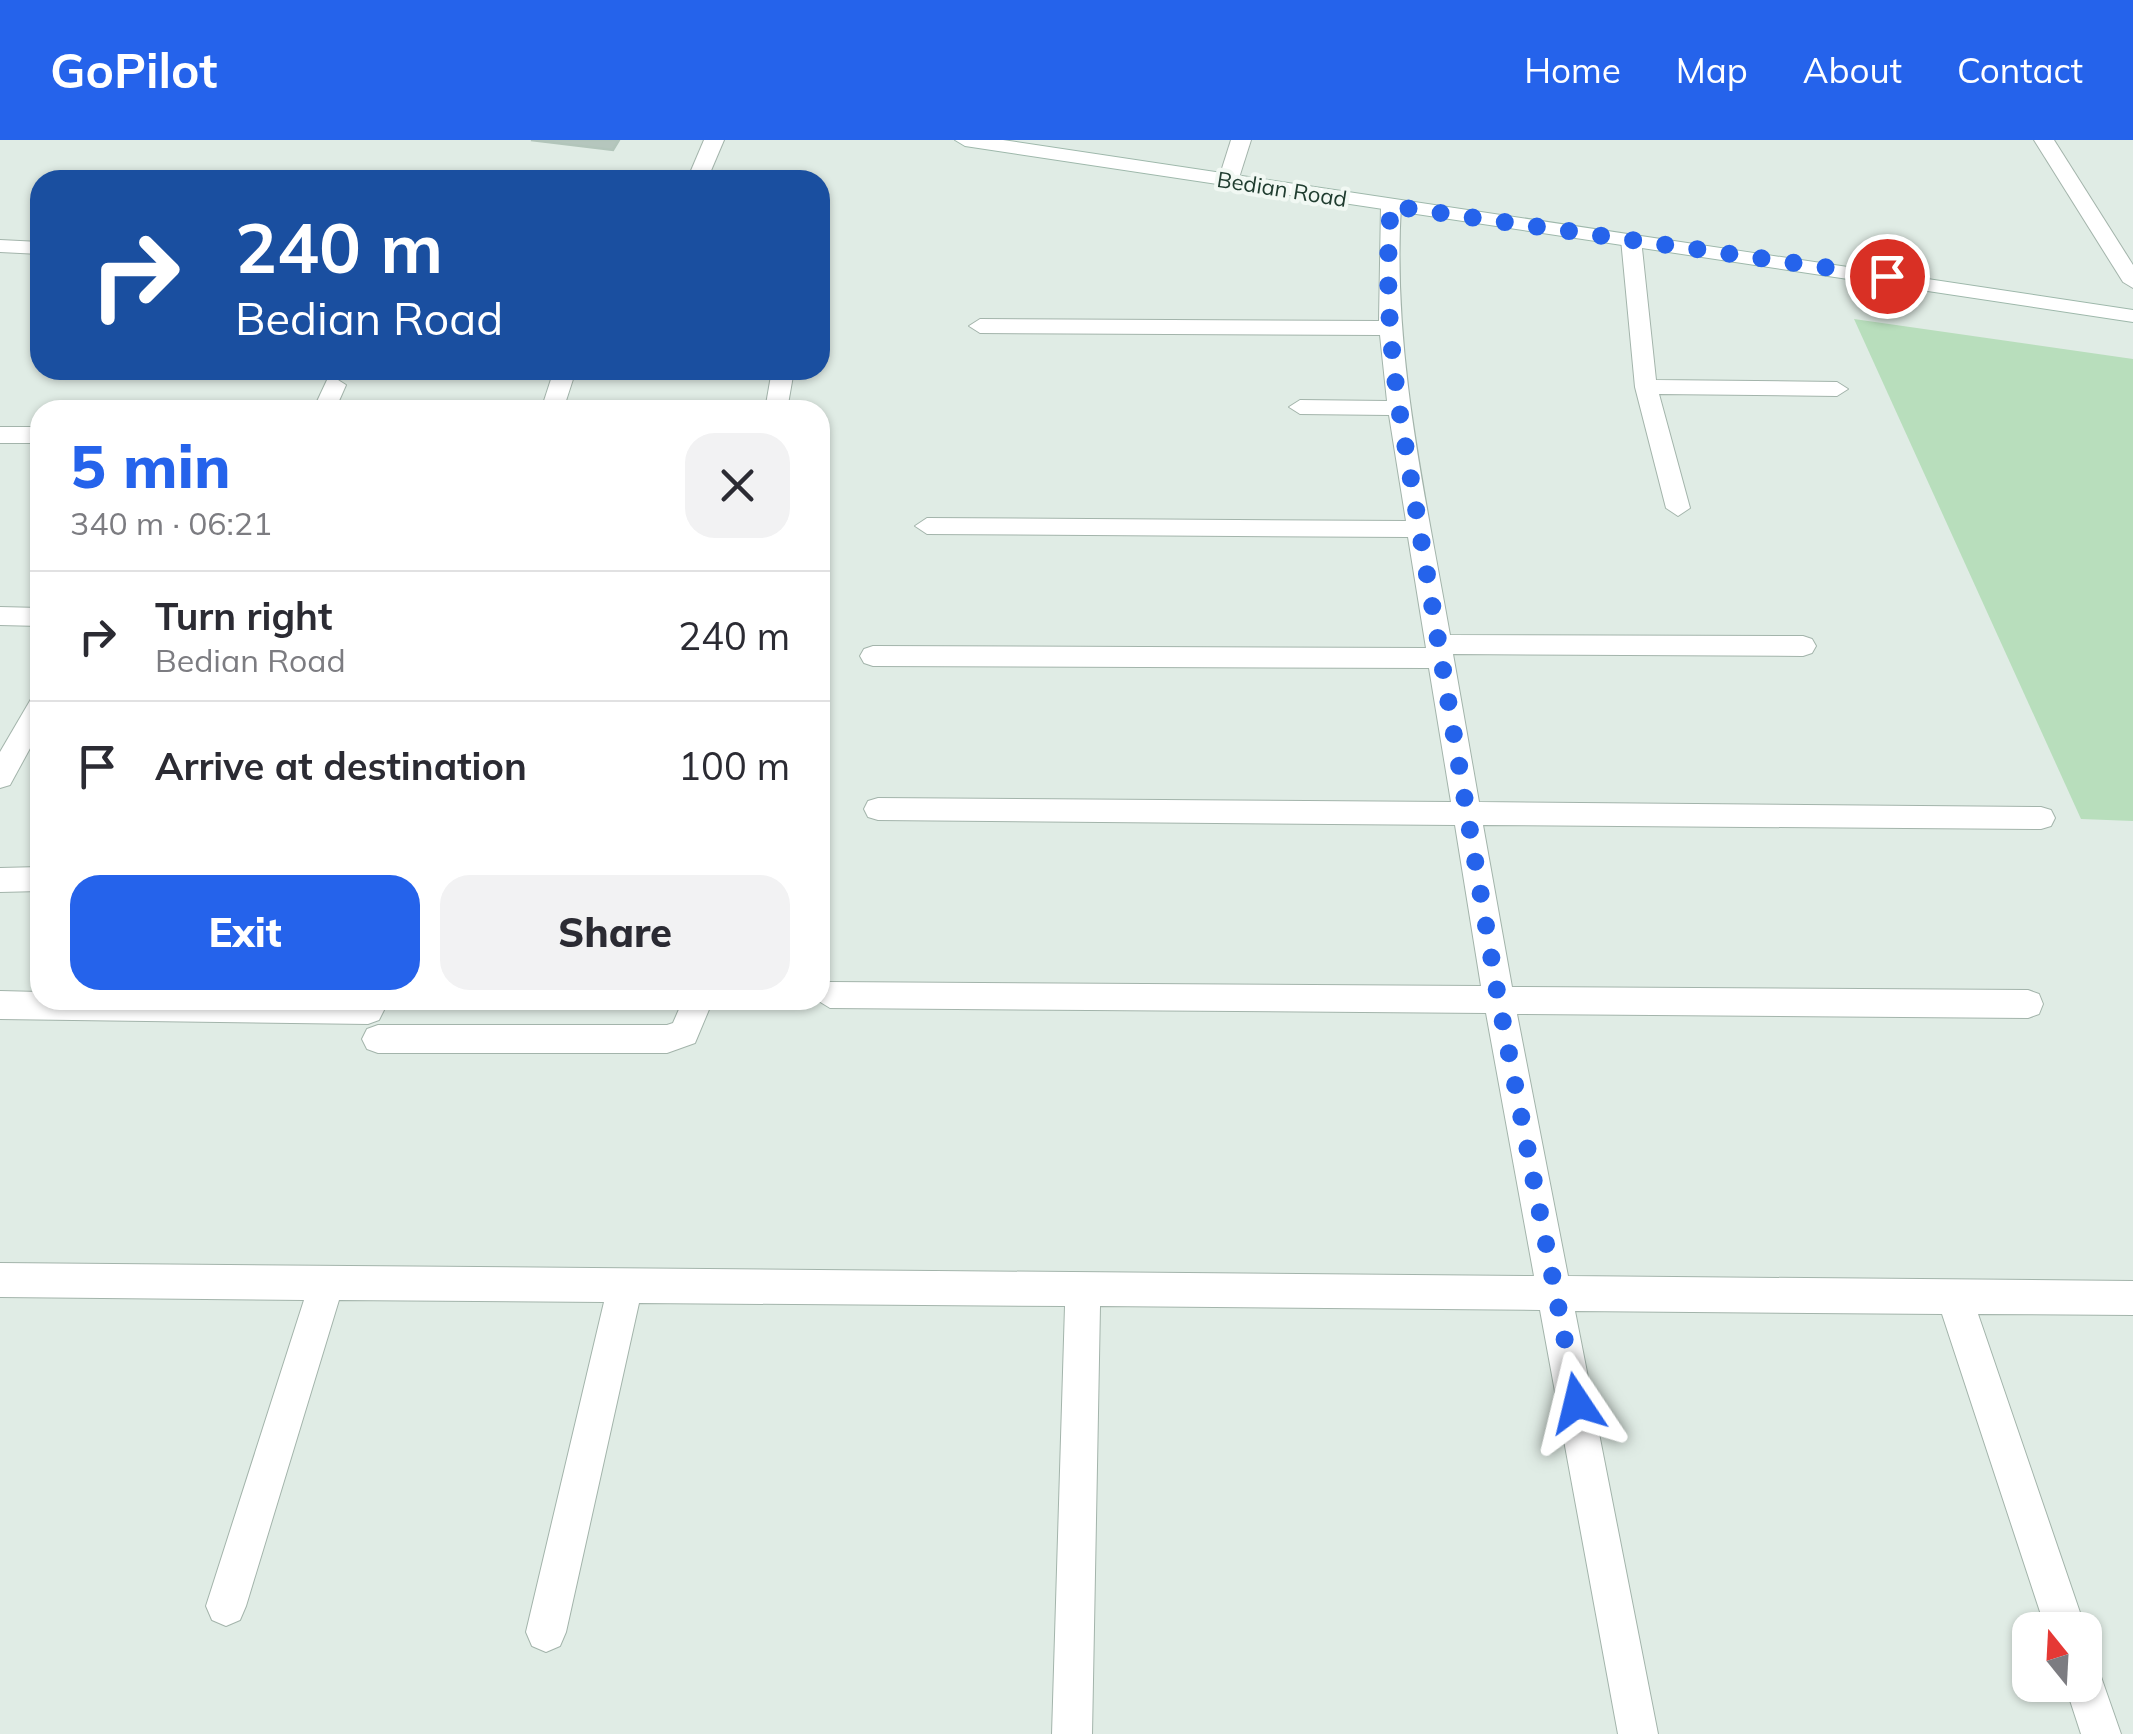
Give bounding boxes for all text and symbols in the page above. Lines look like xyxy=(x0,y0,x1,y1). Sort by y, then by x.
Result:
text: GoPilot xyxy=(50,40,217,100)
text: Home xyxy=(1524,48,1621,92)
text: Map xyxy=(1676,48,1748,92)
text: About xyxy=(1803,48,1902,92)
text: Contact xyxy=(1957,48,2083,92)
street label: Bedian Road xyxy=(1215,165,1349,213)
text: 240 m xyxy=(235,203,443,291)
icon: right xyxy=(70,210,200,340)
pin xyxy=(1845,234,1930,319)
icon: arrive xyxy=(1860,249,1915,304)
text: Bedian Road xyxy=(235,290,503,346)
text: 5 min xyxy=(70,428,231,503)
button: close xyxy=(685,433,790,538)
text: 340 m · 06:21 xyxy=(70,503,272,543)
text: Turn right xyxy=(155,592,332,640)
icon: right xyxy=(70,609,125,664)
text: 240 m xyxy=(678,612,790,660)
text: Bedian Road xyxy=(155,640,346,680)
icon: arrive xyxy=(70,739,125,794)
text: Arrive at destination xyxy=(155,742,527,790)
text: 100 m xyxy=(678,742,790,790)
button: Exit xyxy=(70,875,420,990)
button: Share xyxy=(440,875,790,990)
position arrow xyxy=(1525,1351,1629,1455)
north arrow xyxy=(2012,1612,2102,1702)
map controls xyxy=(2012,1612,2102,1702)

